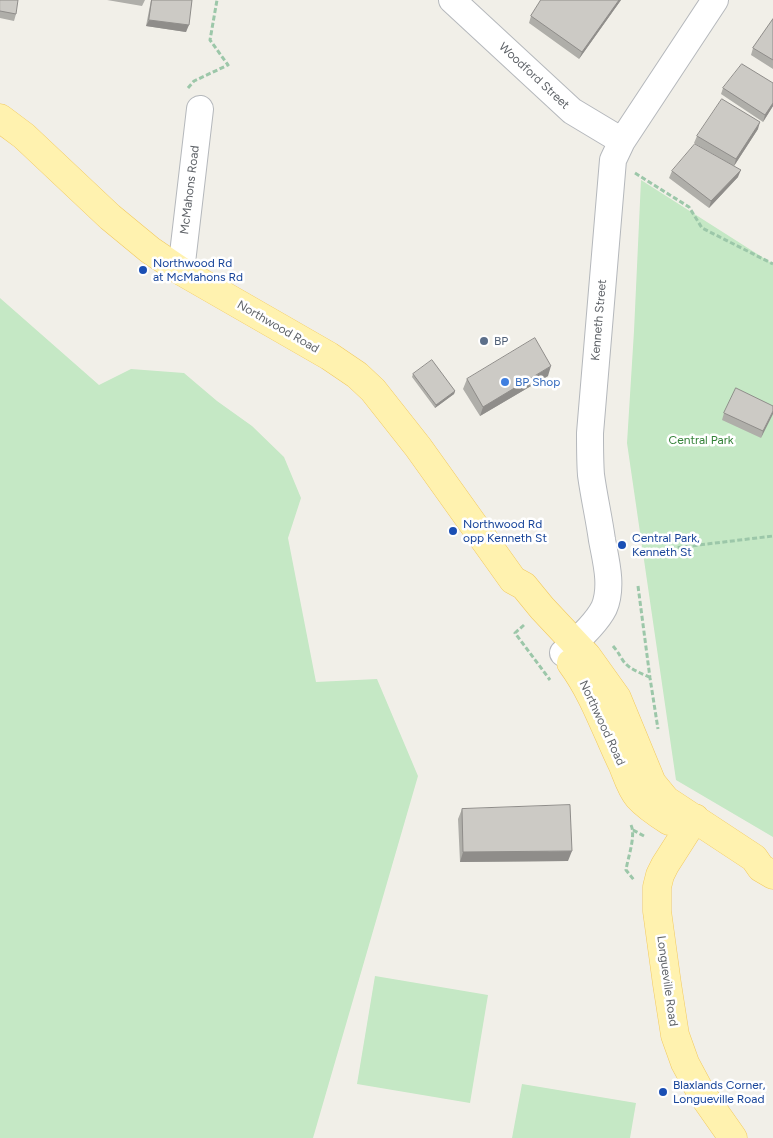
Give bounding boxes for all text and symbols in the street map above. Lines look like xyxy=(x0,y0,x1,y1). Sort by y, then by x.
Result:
street label: Woodford Street xyxy=(496,40,572,112)
street label: McMahons Road xyxy=(177,145,203,235)
place label: Northwood Rd at McMahons Rd xyxy=(153,256,243,284)
marker: Northwood Rd at McMahons Rd xyxy=(137,264,149,276)
street label: Kenneth Street xyxy=(588,279,610,361)
street label: Northwood Road xyxy=(234,298,322,356)
place label: BP xyxy=(494,334,508,348)
marker: BP xyxy=(478,335,490,347)
place label: BP Shop xyxy=(515,375,560,389)
marker: BP Shop xyxy=(499,376,511,388)
park label: Central Park xyxy=(668,433,734,447)
place label: Northwood Rd opp Kenneth St xyxy=(463,517,547,545)
marker: Northwood Rd opp Kenneth St xyxy=(447,525,459,537)
place label: Central Park, Kenneth St xyxy=(632,531,700,559)
marker: Central Park, Kenneth St xyxy=(616,539,628,551)
street label: Northwood Road xyxy=(576,678,628,768)
street label: Longueville Road xyxy=(654,935,680,1027)
place label: Blaxlands Corner, Longueville Road xyxy=(673,1078,766,1106)
marker: Blaxlands Corner, Longueville Road xyxy=(657,1086,669,1098)

